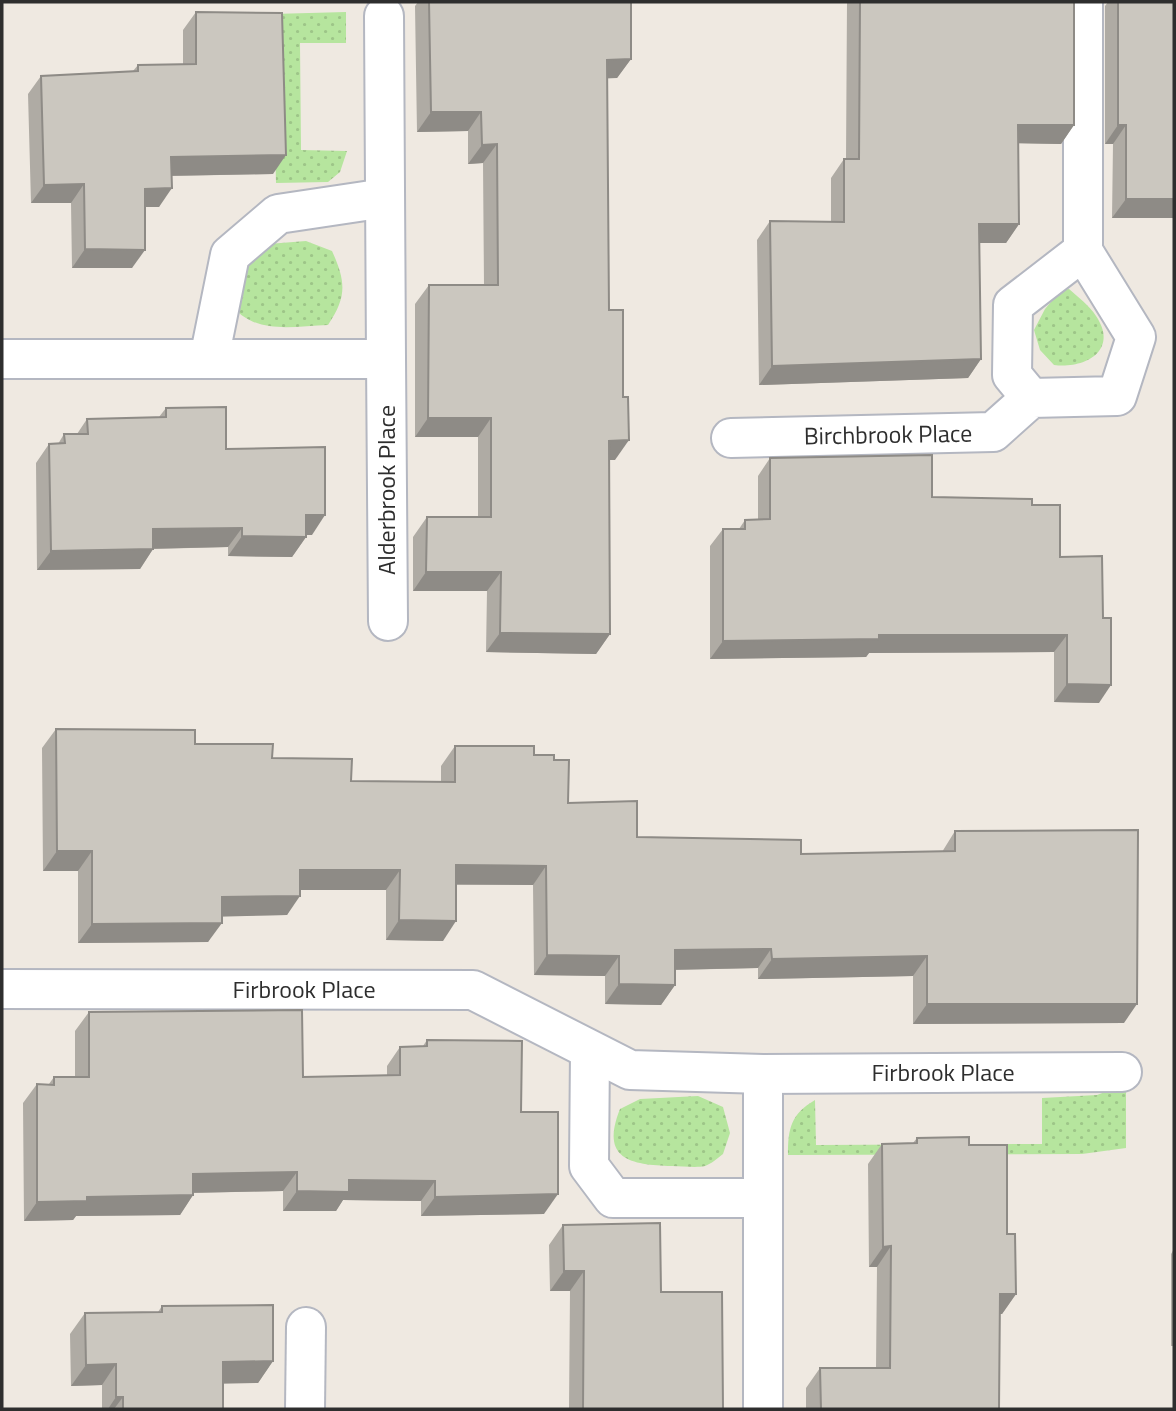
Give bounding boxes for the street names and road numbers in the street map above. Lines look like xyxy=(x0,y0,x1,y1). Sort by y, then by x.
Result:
street label: Alderbrook Place xyxy=(368,405,404,575)
street label: Birchbrook Place xyxy=(803,415,973,453)
street label: Firbrook Place xyxy=(232,971,376,1007)
street label: Firbrook Place xyxy=(871,1054,1015,1090)

